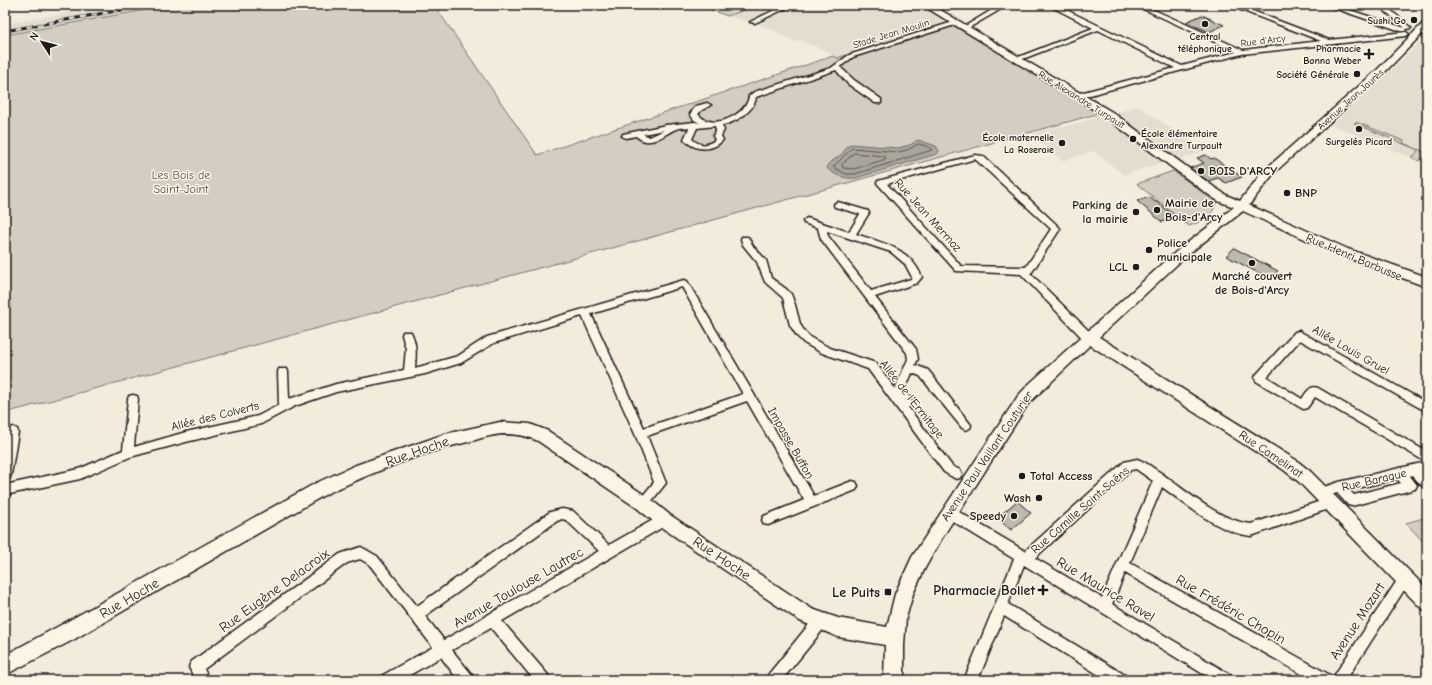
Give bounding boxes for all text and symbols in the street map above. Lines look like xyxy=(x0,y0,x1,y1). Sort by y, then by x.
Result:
place label: Sushi Go xyxy=(1368,15,1406,27)
marker: Sushi Go xyxy=(1409,15,1419,25)
street label: Stade Jean Moulin xyxy=(852,17,931,51)
marker: Central téléphonique xyxy=(1200,19,1210,29)
north arrow xyxy=(22,22,62,62)
text: N xyxy=(27,30,42,43)
place label: Central téléphonique xyxy=(1177,31,1232,55)
street label: Rue d'Arcy xyxy=(1240,32,1287,50)
place label: Pharmacie Bonna Weber xyxy=(1303,43,1361,67)
marker: Pharmacie Bonna Weber xyxy=(1364,49,1374,59)
street label: Avenue Jean Jaurès xyxy=(1315,67,1386,133)
street label: Rue Alexandre Turpault xyxy=(1036,68,1128,132)
place label: Société Générale xyxy=(1276,69,1349,81)
marker: Société Générale xyxy=(1352,69,1362,79)
marker: Surgelés Picard xyxy=(1354,124,1364,134)
place label: École élémentaire Alexandre Turpault xyxy=(1141,128,1223,152)
place label: École maternelle La Roseraie xyxy=(982,132,1054,156)
marker: École élémentaire Alexandre Turpault xyxy=(1128,134,1138,144)
place label: Surgelés Picard xyxy=(1326,136,1392,148)
marker: École maternelle La Roseraie xyxy=(1057,138,1067,148)
place label: BOIS D'ARCY xyxy=(1209,164,1277,178)
marker: BOIS D'ARCY xyxy=(1196,166,1206,176)
park label: Les Bois de Saint-Joint xyxy=(152,168,210,196)
street label: Rue Jean Mermoz xyxy=(891,176,965,255)
place label: BNP xyxy=(1295,186,1317,200)
marker: BNP xyxy=(1282,188,1292,198)
place label: Mairie de Bois-d'Arcy xyxy=(1165,196,1223,224)
place label: Parking de la mairie xyxy=(1072,198,1128,226)
marker: Mairie de Bois-d'Arcy xyxy=(1152,205,1162,215)
marker: Parking de la mairie xyxy=(1131,207,1141,217)
street label: Rue Henri Barbusse xyxy=(1304,230,1404,284)
place label: Police municipale xyxy=(1157,236,1212,264)
marker: Police municipale xyxy=(1144,245,1154,255)
marker: Marché couvert de Bois-d'Arcy xyxy=(1247,258,1257,268)
place label: LCL xyxy=(1109,260,1128,274)
marker: LCL xyxy=(1131,262,1141,272)
place label: Marché couvert de Bois-d'Arcy xyxy=(1212,269,1293,297)
street label: Allée Louis Gruel xyxy=(1310,322,1392,378)
street label: Allée de l'Ermitage xyxy=(877,357,947,441)
street label: Avenue Paul Vaillant Couturier xyxy=(938,388,1036,524)
street label: Allée des Colverts xyxy=(170,398,260,434)
street label: Impasse Buffon xyxy=(765,405,817,481)
street label: Rue Camelinat xyxy=(1236,427,1306,481)
street label: Rue Hoche xyxy=(383,433,451,470)
street label: Rue Camille Saint-Saëns xyxy=(1028,463,1132,557)
street label: Rue Barague xyxy=(1340,466,1408,494)
place label: Total Access xyxy=(1030,469,1092,483)
marker: Total Access xyxy=(1017,471,1027,481)
place label: Wash xyxy=(1004,491,1031,505)
marker: Wash xyxy=(1034,493,1044,503)
place label: Speedy xyxy=(970,509,1006,523)
marker: Speedy xyxy=(1009,511,1019,521)
street label: Rue Hoche xyxy=(690,533,754,584)
street label: Avenue Toulouse Lautrec xyxy=(450,543,586,632)
street label: Rue Eugène Delacroix xyxy=(216,545,333,636)
street label: Rue Maurice Ravel xyxy=(1054,553,1158,625)
street label: Rue Frédéric Chopin xyxy=(1173,571,1289,648)
street label: Rue Hoche xyxy=(96,575,162,622)
street label: Avenue Mozart xyxy=(1326,579,1389,663)
place label: Pharmacie Bollet xyxy=(933,582,1035,599)
place label: Le Puits xyxy=(832,584,880,601)
marker: Pharmacie Bollet xyxy=(1038,585,1048,595)
marker: Le Puits xyxy=(883,587,893,597)

